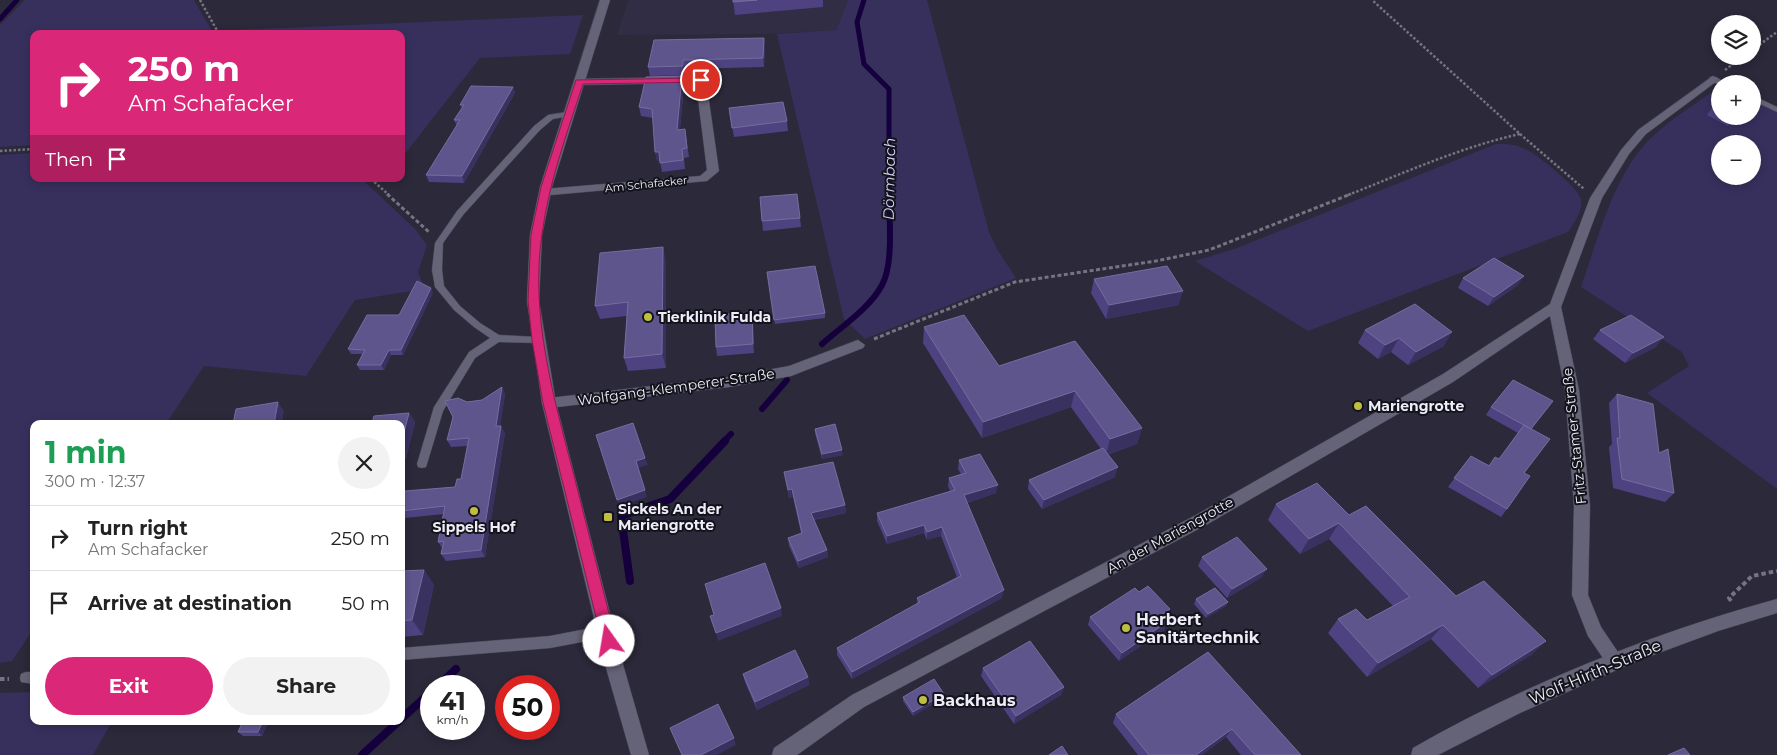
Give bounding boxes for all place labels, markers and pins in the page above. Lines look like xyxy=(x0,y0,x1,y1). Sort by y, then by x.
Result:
pin xyxy=(680,59,722,101)
place label: Tierklinik Fulda xyxy=(658,308,771,326)
marker: Tierklinik Fulda xyxy=(642,311,654,323)
place label: Mariengrotte xyxy=(1368,397,1464,415)
marker: Mariengrotte xyxy=(1352,400,1364,412)
place label: Sickels An der Mariengrotte xyxy=(618,500,722,534)
marker: Sippels Hof xyxy=(468,505,480,517)
marker: Sickels An der Mariengrotte xyxy=(602,511,614,523)
place label: Sippels Hof xyxy=(433,518,516,536)
place label: Herbert Sanitärtechnik xyxy=(1136,610,1260,647)
marker: Herbert Sanitärtechnik xyxy=(1120,622,1132,634)
place label: Backhaus xyxy=(933,691,1016,710)
marker: Backhaus xyxy=(917,694,929,706)

